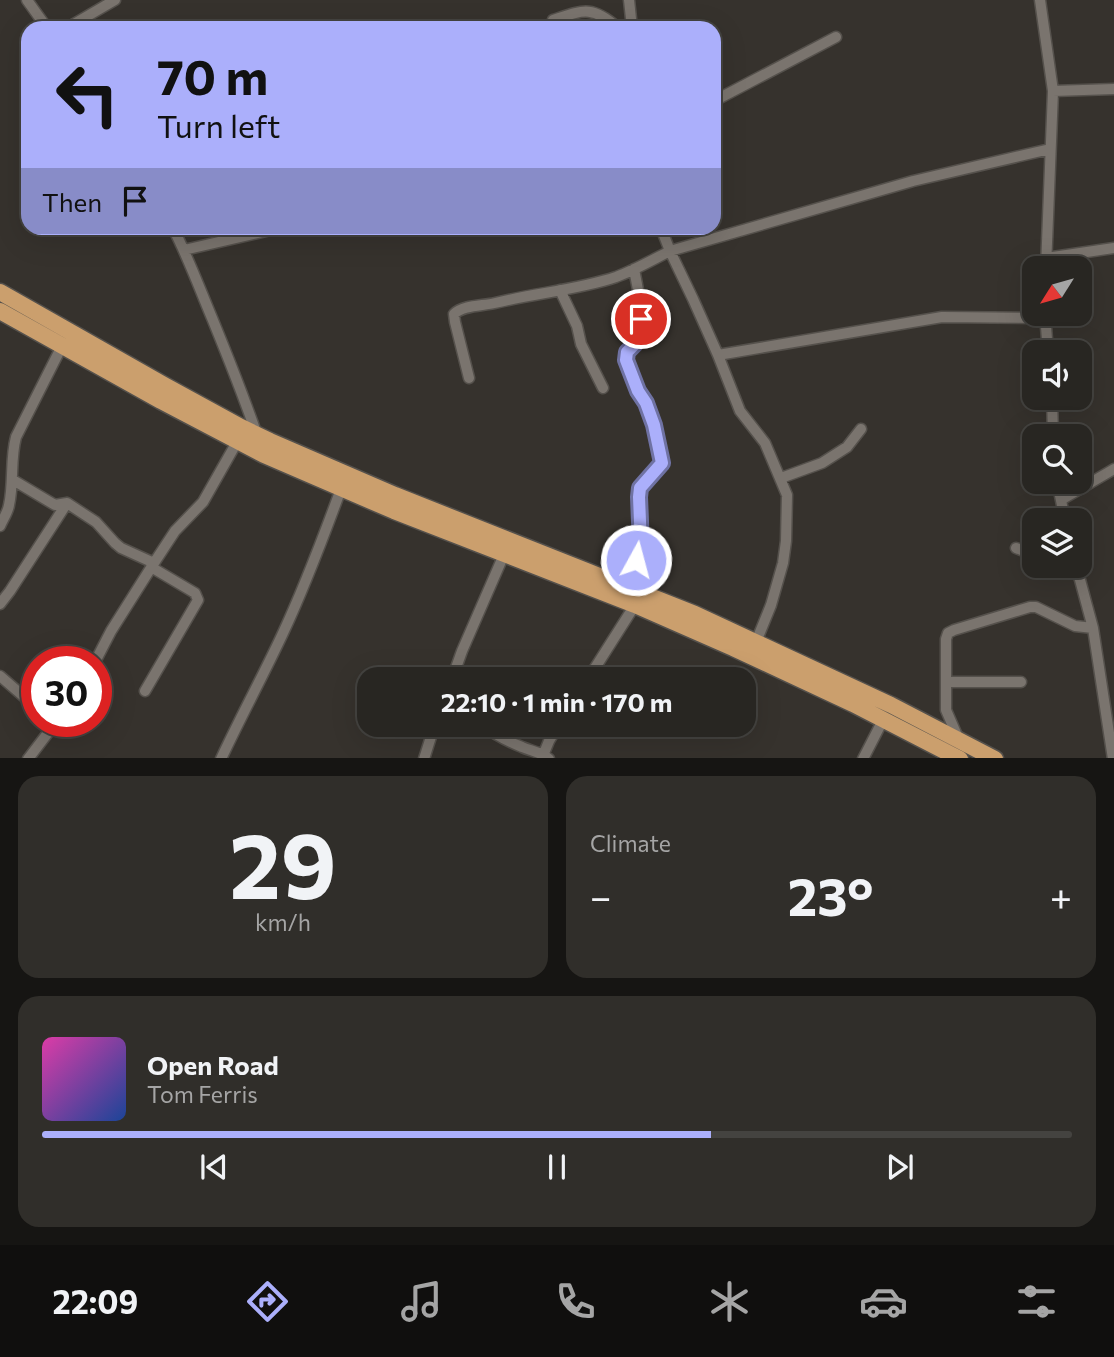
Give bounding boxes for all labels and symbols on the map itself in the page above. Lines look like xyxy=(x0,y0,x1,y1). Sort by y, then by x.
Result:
north arrow xyxy=(1022,256,1092,326)
pin xyxy=(611,289,671,349)
position arrow xyxy=(599,523,673,597)
speed limit sign: 30 xyxy=(21,646,112,737)

